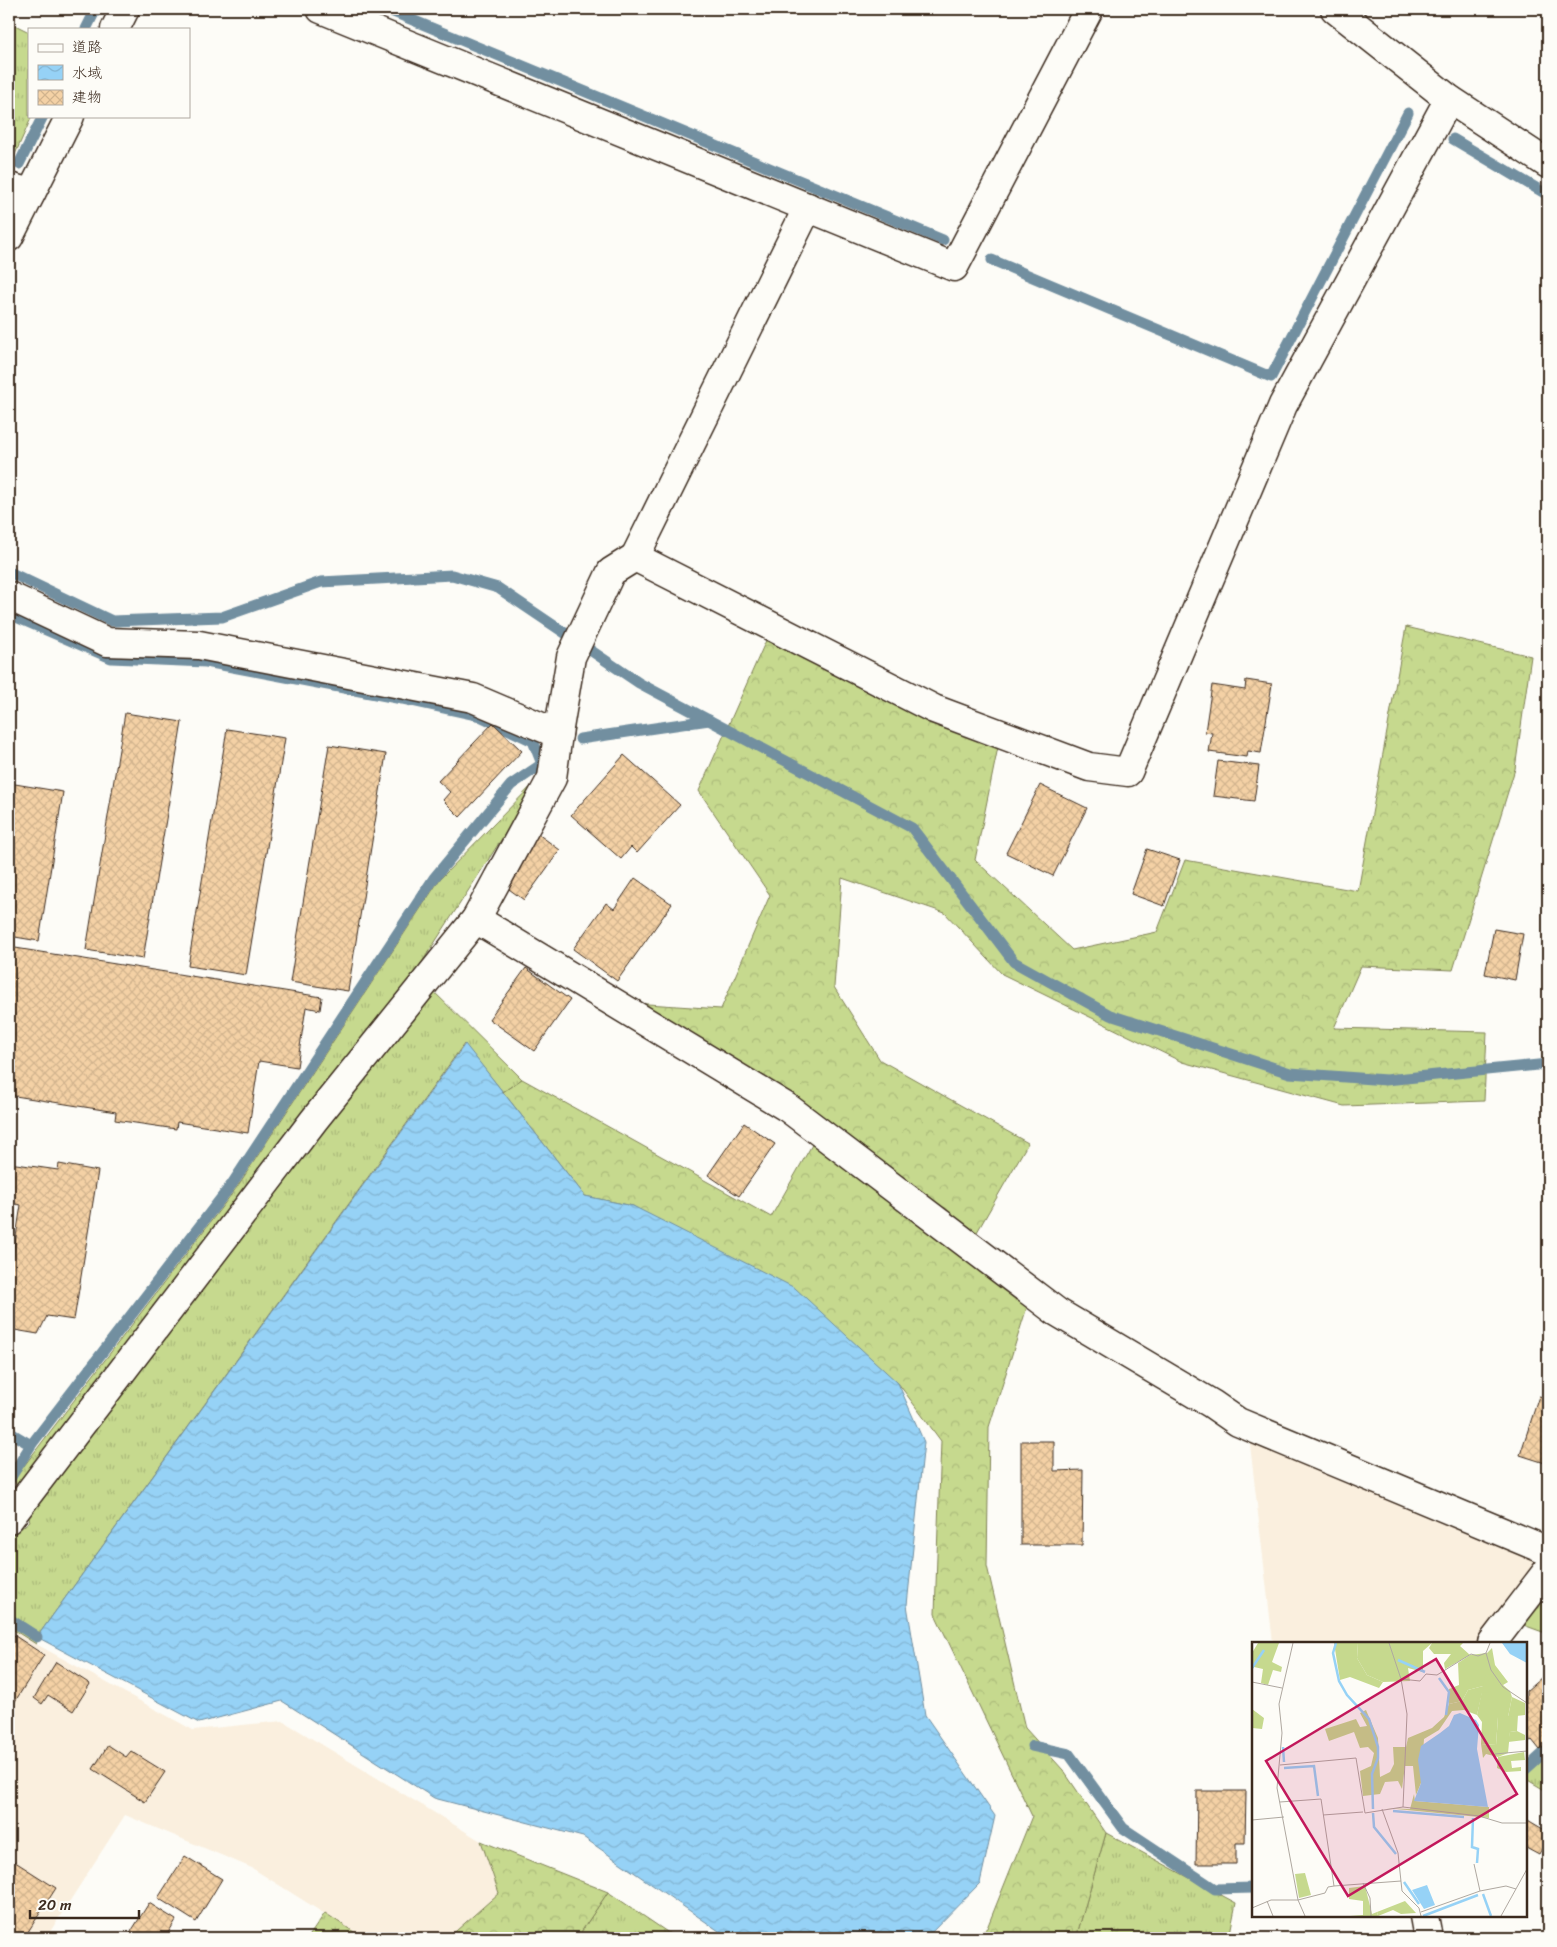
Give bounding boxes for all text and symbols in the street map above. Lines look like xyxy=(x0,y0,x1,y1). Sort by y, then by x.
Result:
legend xyxy=(28,28,190,118)
text: 道路 xyxy=(72,34,102,60)
text: 水域 xyxy=(72,60,102,86)
text: 建物 xyxy=(72,84,102,110)
inset map xyxy=(1252,1642,1527,1917)
scale bar xyxy=(30,1887,139,1919)
text: 20 m xyxy=(38,1892,72,1918)

